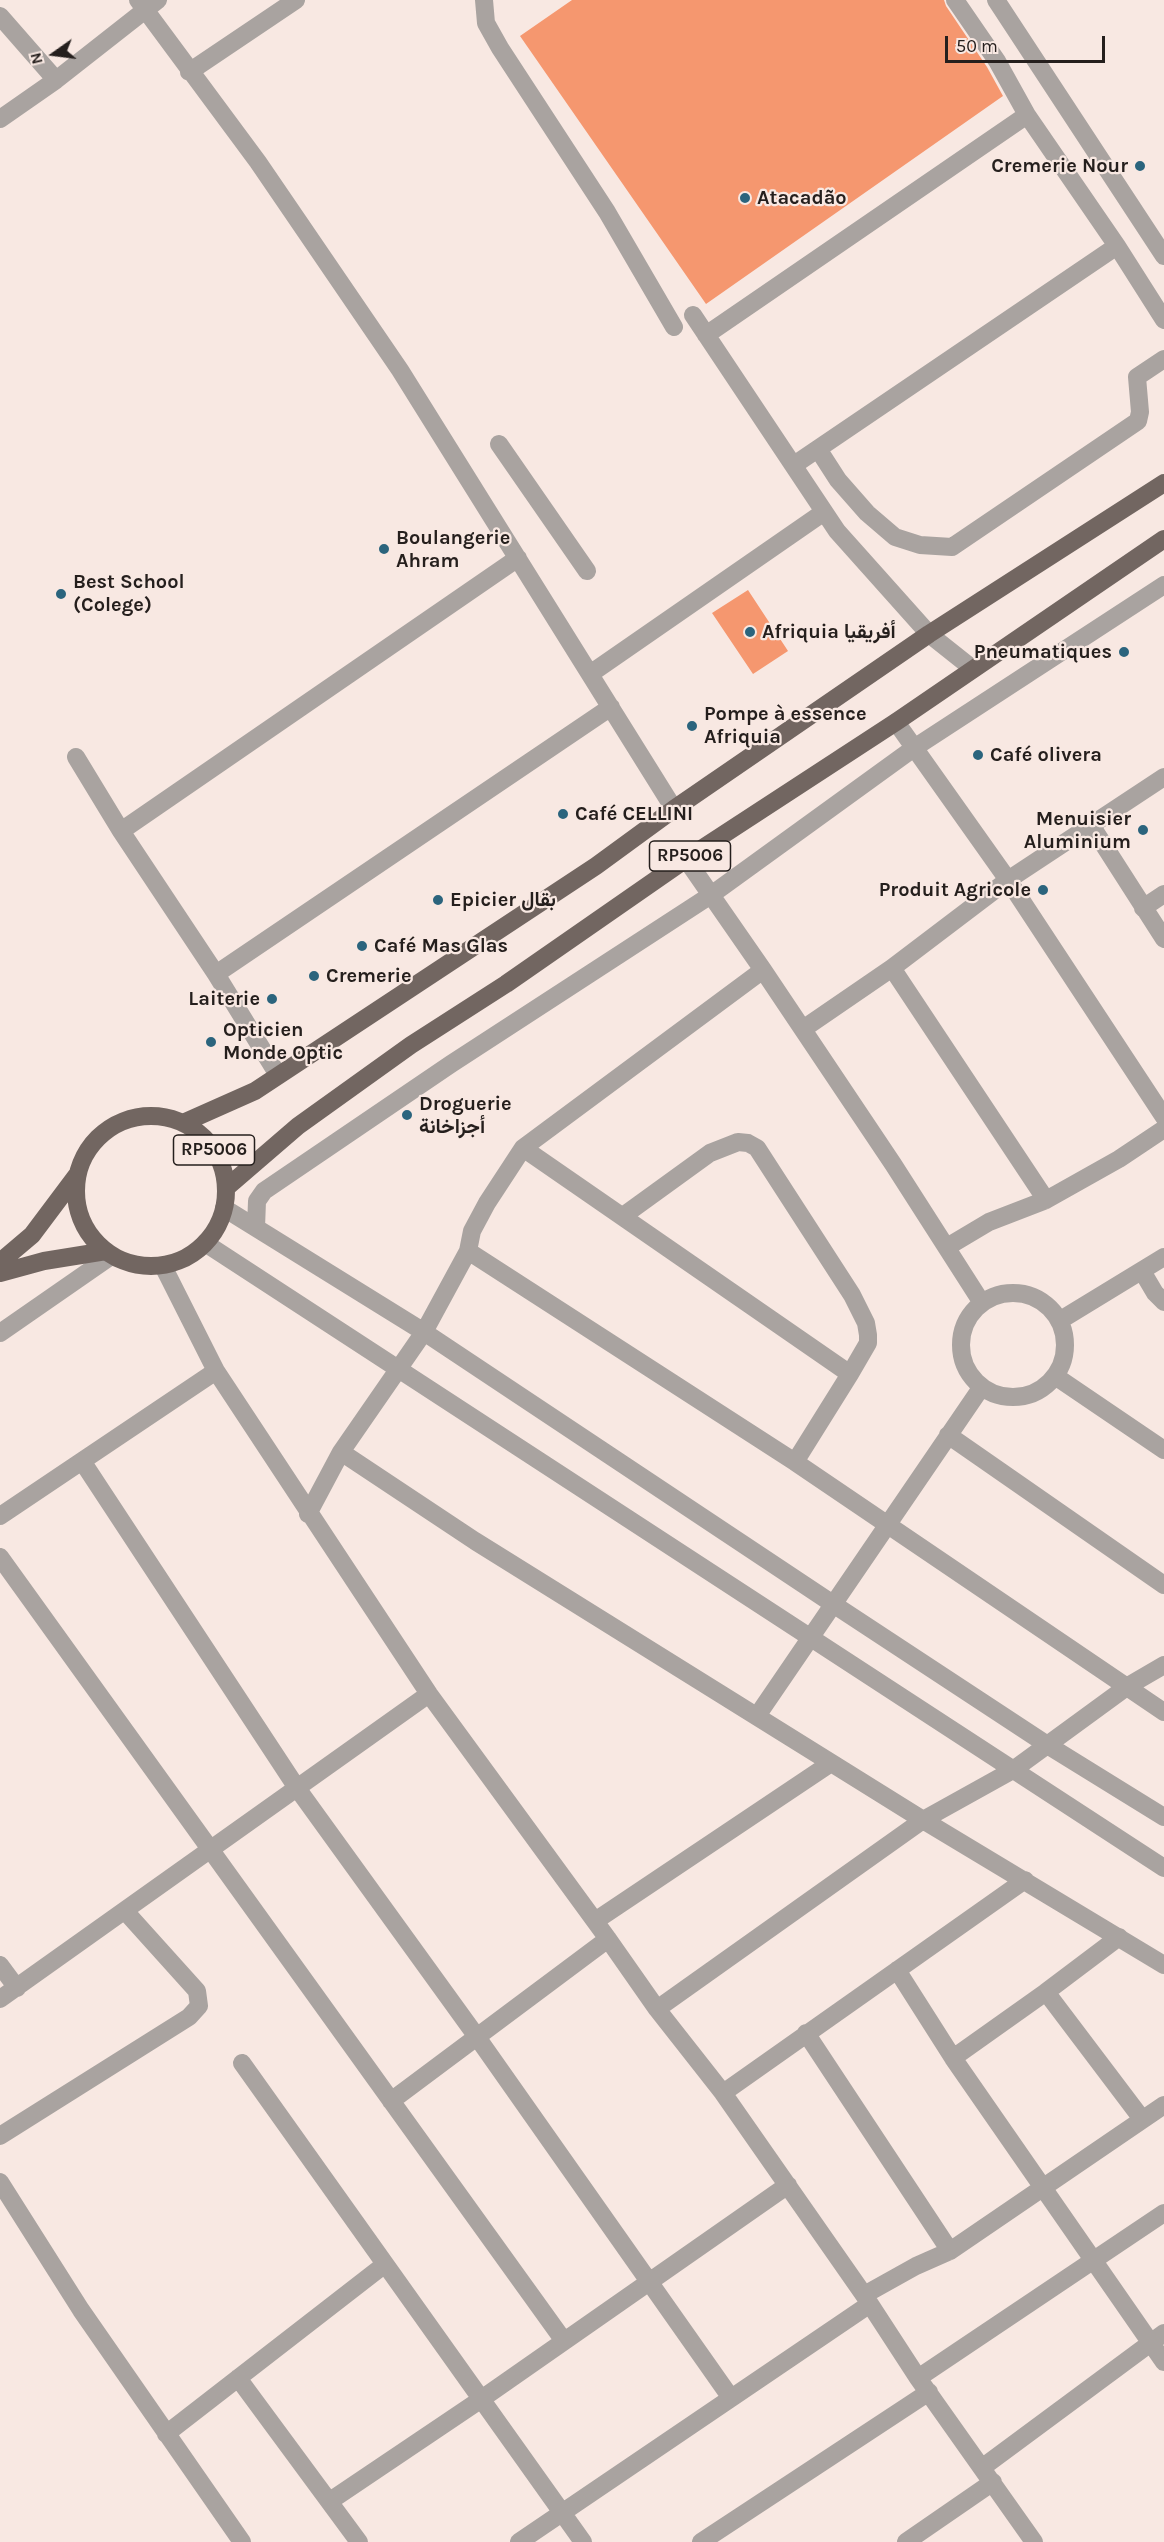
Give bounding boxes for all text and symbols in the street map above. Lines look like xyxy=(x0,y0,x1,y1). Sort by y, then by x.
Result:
north arrow xyxy=(24,24,84,84)
scale bar xyxy=(948,24,1108,62)
text: 50 m xyxy=(956,35,998,57)
text: N xyxy=(25,51,47,66)
place label: Cremerie Nour xyxy=(991,154,1128,178)
marker: Cremerie Nour xyxy=(1133,159,1147,173)
place label: Atacadão xyxy=(757,186,847,210)
marker: Atacadão xyxy=(738,191,752,205)
place label: Boulangerie Ahram xyxy=(396,526,510,573)
marker: Boulangerie Ahram xyxy=(377,542,391,556)
place label: Best School (Colege) xyxy=(73,570,185,617)
marker: Best School (Colege) xyxy=(54,587,68,601)
place label: Afriquia أفريقيا xyxy=(762,620,896,644)
marker: Afriquia أفريقيا xyxy=(743,625,757,639)
place label: Pneumatiques xyxy=(974,640,1112,664)
marker: Pneumatiques xyxy=(1117,645,1131,659)
place label: Pompe à essence Afriquia xyxy=(704,702,866,749)
marker: Pompe à essence Afriquia xyxy=(685,719,699,733)
place label: Café olivera xyxy=(990,743,1102,767)
marker: Café olivera xyxy=(971,748,985,762)
place label: Café CELLINI xyxy=(575,802,693,826)
marker: Café CELLINI xyxy=(556,807,570,821)
place label: Menuisier Aluminium xyxy=(1024,807,1131,854)
marker: Menuisier Aluminium xyxy=(1136,823,1150,837)
road number: RP5006 xyxy=(650,841,730,871)
place label: Produit Agricole xyxy=(879,878,1031,902)
marker: Produit Agricole xyxy=(1036,883,1050,897)
place label: Epicier بقال xyxy=(450,888,556,912)
marker: Epicier بقال xyxy=(431,893,445,907)
place label: Café Mas Glas xyxy=(374,934,508,958)
marker: Café Mas Glas xyxy=(355,939,369,953)
place label: Cremerie xyxy=(326,964,412,988)
marker: Cremerie xyxy=(307,969,321,983)
place label: Laiterie xyxy=(188,987,260,1011)
marker: Laiterie xyxy=(265,992,279,1006)
place label: Opticien Monde Optic xyxy=(223,1018,343,1065)
marker: Opticien Monde Optic xyxy=(204,1035,218,1049)
place label: Droguerie أجزاخانة xyxy=(419,1092,512,1139)
marker: Droguerie أجزاخانة xyxy=(400,1108,414,1122)
road number: RP5006 xyxy=(174,1135,254,1165)

